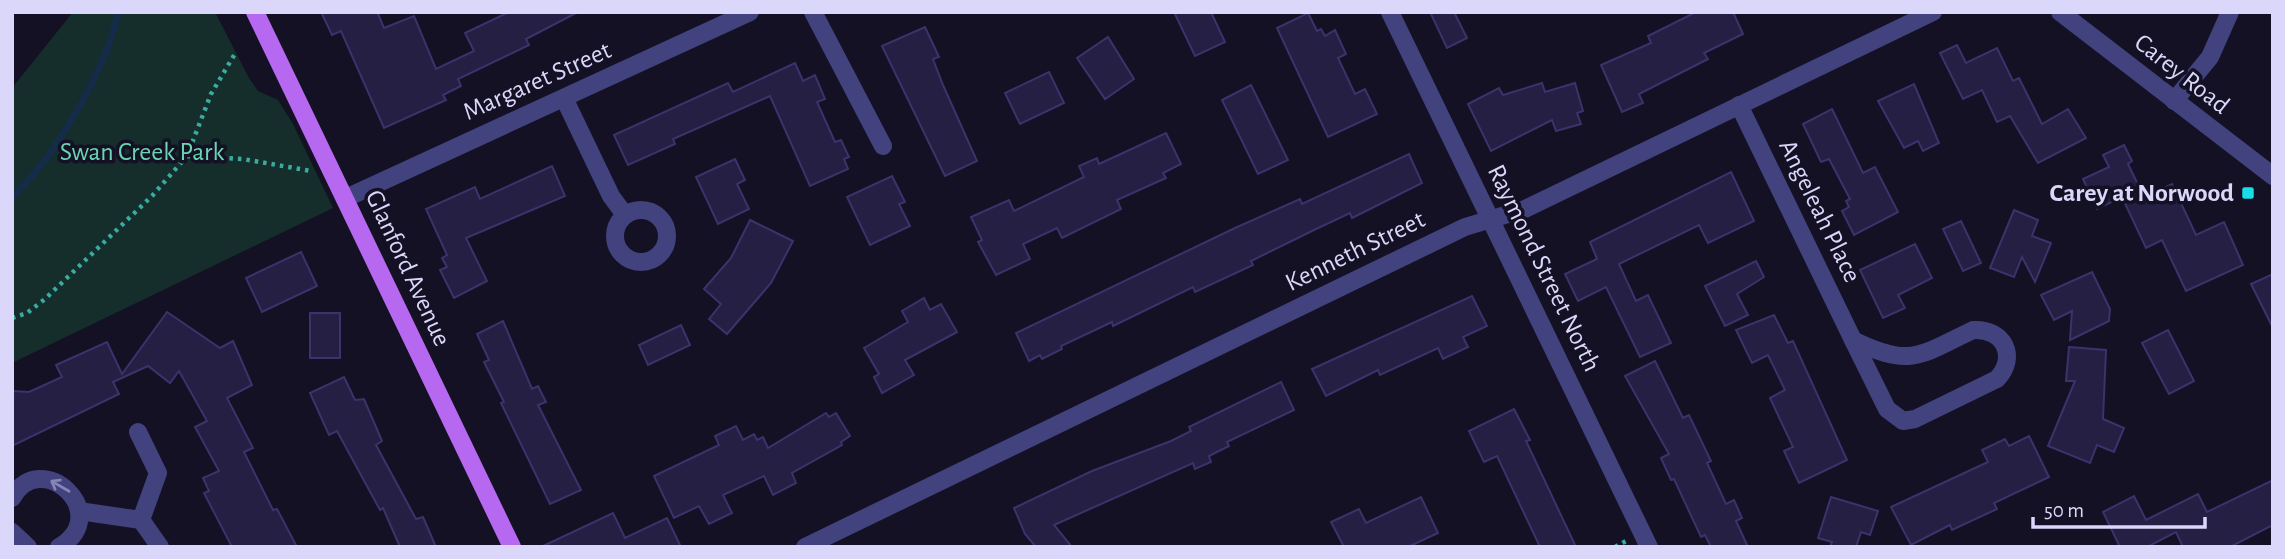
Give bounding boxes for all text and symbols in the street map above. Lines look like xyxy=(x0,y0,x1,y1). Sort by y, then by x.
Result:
street label: Carey Road xyxy=(2130,29,2234,119)
street label: Margaret Street xyxy=(459,37,615,125)
street label: Angeleah Place xyxy=(1774,136,1866,286)
park label: Swan Creek Park xyxy=(60,139,224,165)
street label: Raymond Street North xyxy=(1483,160,1605,376)
place label: Carey at Norwood xyxy=(2049,180,2234,206)
marker: Carey at Norwood xyxy=(2240,185,2256,201)
street label: Glanford Avenue xyxy=(361,186,455,350)
street label: Kenneth Street xyxy=(1281,206,1429,296)
one-way arrow xyxy=(50,479,70,493)
scale bar xyxy=(2033,486,2204,530)
text: 50 m xyxy=(2044,500,2084,521)

